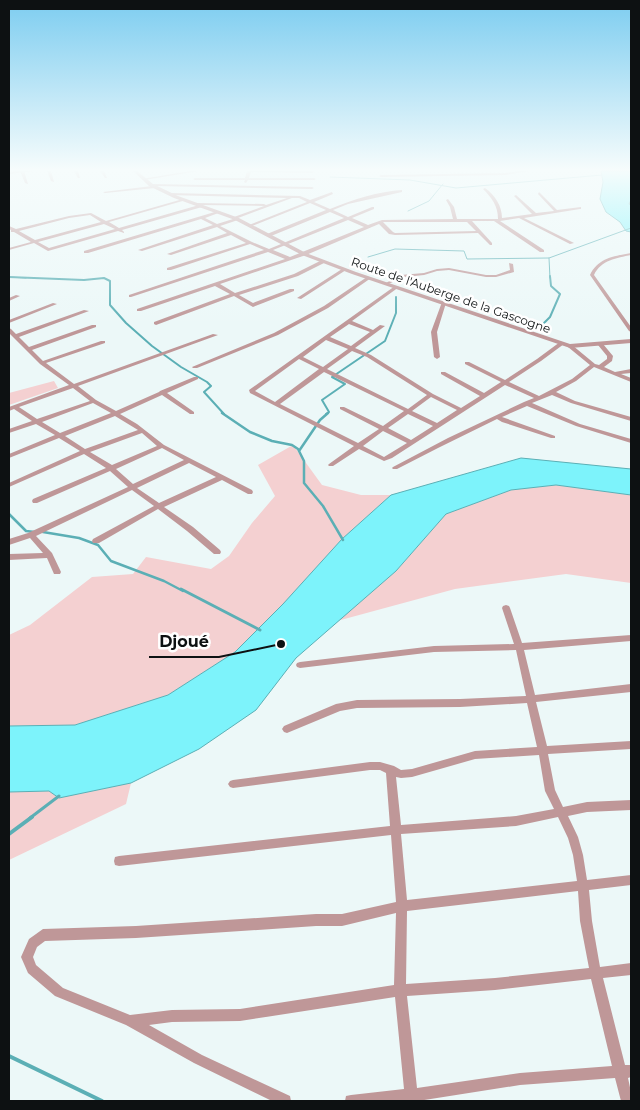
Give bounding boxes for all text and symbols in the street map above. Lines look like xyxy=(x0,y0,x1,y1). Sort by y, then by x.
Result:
street label: Route de l'Auberge de la Gascogne xyxy=(349,254,553,336)
callout: Djoué xyxy=(149,626,219,657)
text: Djoué xyxy=(159,632,209,651)

